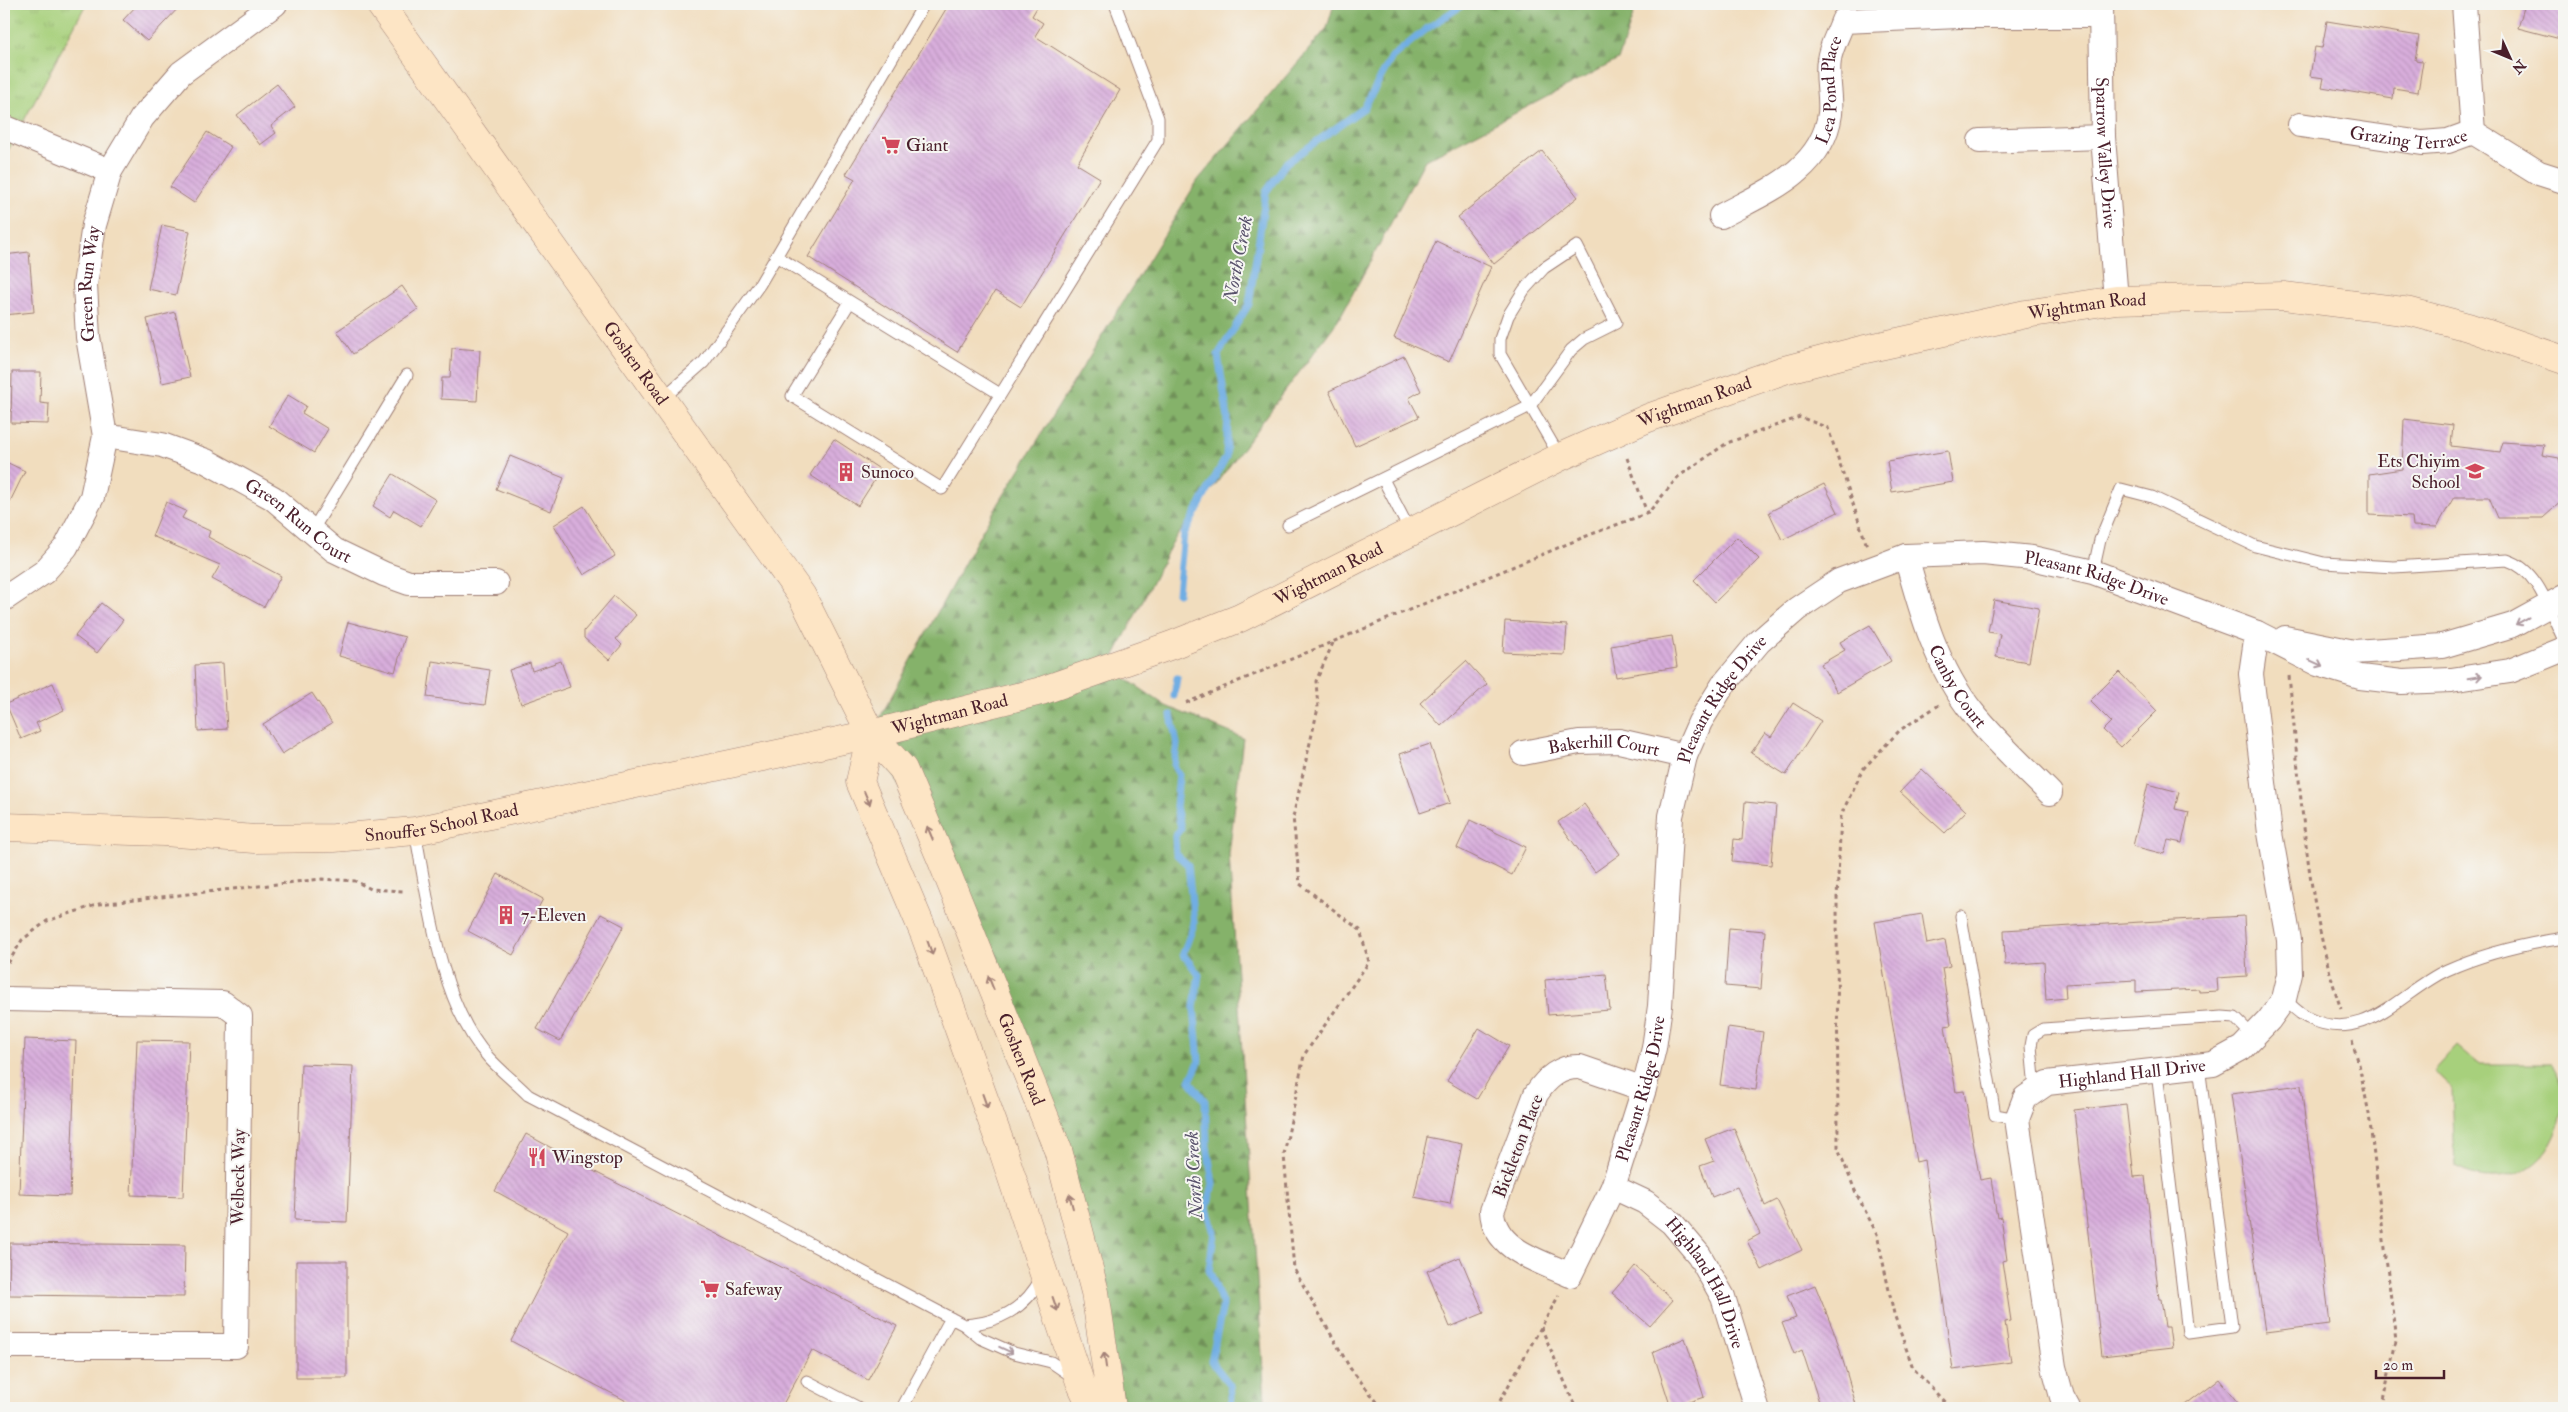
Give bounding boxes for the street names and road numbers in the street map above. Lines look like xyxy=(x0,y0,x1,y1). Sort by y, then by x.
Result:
street label: Lea Pond Place xyxy=(1811,32,1848,148)
street label: Sparrow Valley Drive xyxy=(2090,77,2121,230)
street label: Grazing Terrace xyxy=(2348,121,2471,156)
street label: Green Run Way xyxy=(74,223,106,343)
street label: Wightman Road xyxy=(2025,288,2147,326)
street label: Goshen Road xyxy=(598,317,673,410)
street label: Wightman Road xyxy=(1633,371,1755,434)
street label: Green Run Court xyxy=(241,474,355,569)
street label: Wightman Road xyxy=(1269,537,1387,612)
street label: Pleasant Ridge Drive xyxy=(2023,546,2172,611)
street label: Pleasant Ridge Drive xyxy=(1673,629,1772,766)
street label: Canby Court xyxy=(1923,641,1992,733)
street label: Wightman Road xyxy=(888,689,1011,741)
street label: Bakerhill Court xyxy=(1546,730,1662,762)
street label: Snouffer School Road xyxy=(364,798,520,847)
street label: Goshen Road xyxy=(992,1010,1050,1109)
street label: Pleasant Ridge Drive xyxy=(1611,1014,1671,1165)
street label: Highland Hall Drive xyxy=(2057,1054,2208,1094)
street label: Bickleton Place xyxy=(1488,1091,1549,1201)
street label: Welbeck Way xyxy=(226,1127,251,1227)
street label: Highland Hall Drive xyxy=(1660,1212,1749,1352)

